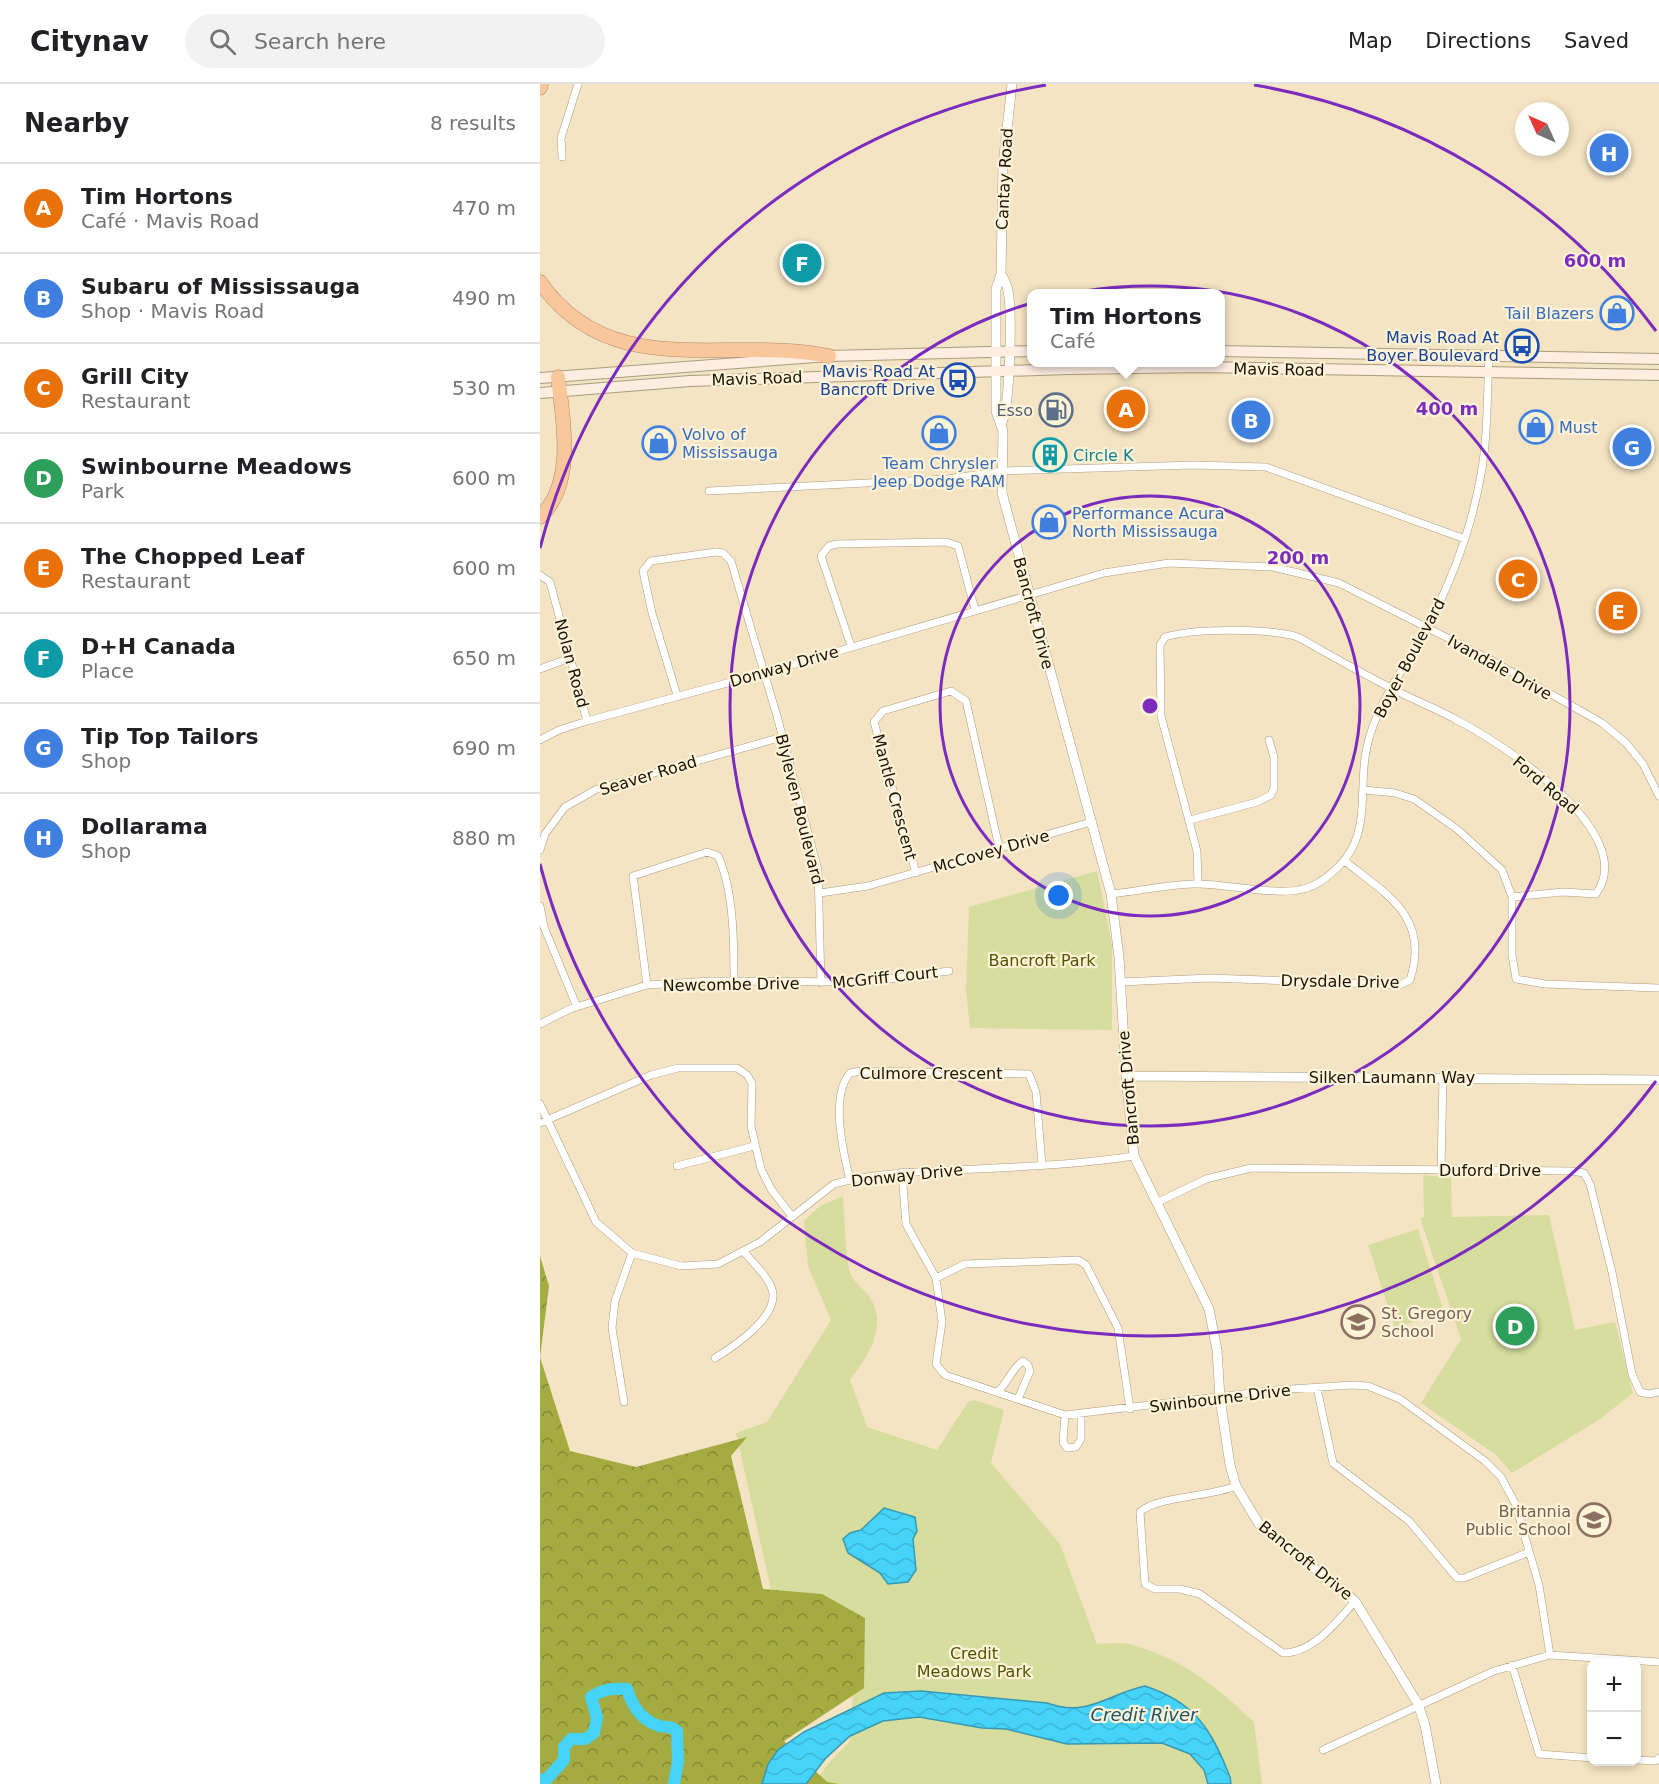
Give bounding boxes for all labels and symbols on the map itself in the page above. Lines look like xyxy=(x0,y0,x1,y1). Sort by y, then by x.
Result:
north arrow xyxy=(1515,102,1569,156)
street label: Cantay Road xyxy=(992,128,1017,230)
pin: H xyxy=(1590,130,1628,176)
pin: F xyxy=(782,240,822,285)
text: 600 m xyxy=(1564,250,1626,271)
shop icon: Tail Blazers xyxy=(1599,295,1635,331)
place label: Tail Blazers xyxy=(1504,304,1594,323)
place label: Mavis Road At Boyer Boulevard xyxy=(1366,328,1499,365)
bus stop icon: Mavis Road At Boyer Boulevard xyxy=(1504,328,1540,364)
street label: Mavis Road xyxy=(1233,359,1325,380)
place label: Mavis Road At Bancroft Drive xyxy=(820,362,935,399)
bus stop icon: Mavis Road At Bancroft Drive xyxy=(940,362,976,398)
street label: Mavis Road xyxy=(711,367,803,390)
pin: A xyxy=(1106,386,1146,432)
fuel station icon: Esso xyxy=(1038,392,1074,428)
pin: B xyxy=(1232,398,1270,442)
text: 400 m xyxy=(1416,398,1478,419)
place label: Esso xyxy=(996,401,1033,420)
shop icon: Must xyxy=(1518,409,1554,445)
shop icon: Team Chrysler Jeep Dodge RAM xyxy=(921,415,957,451)
place label: Must xyxy=(1559,418,1598,437)
pin: G xyxy=(1612,424,1652,470)
shop icon: Volvo of Mississauga xyxy=(641,425,677,461)
place label: Volvo of Mississauga xyxy=(682,425,778,462)
building icon: Circle K xyxy=(1032,437,1068,473)
place label: Circle K xyxy=(1073,446,1134,465)
place label: Team Chrysler Jeep Dodge RAM xyxy=(872,454,1005,491)
shop icon: Performance Acura North Mississauga xyxy=(1031,504,1067,540)
place label: Performance Acura North Mississauga xyxy=(1072,504,1224,541)
text: 200 m xyxy=(1267,547,1329,568)
street label: Bancroft Drive xyxy=(1009,555,1058,671)
pin: C xyxy=(1498,556,1538,602)
pin: E xyxy=(1598,588,1638,634)
street label: Boyer Boulevard xyxy=(1370,595,1449,721)
street label: Nolan Road xyxy=(551,617,593,710)
street label: Ivandale Drive xyxy=(1444,631,1555,704)
street label: Donway Drive xyxy=(728,642,841,691)
centre of rings xyxy=(1140,696,1160,716)
street label: Blyleven Boulevard xyxy=(772,732,827,886)
street label: Mantle Crescent xyxy=(869,732,921,862)
street label: Seaver Road xyxy=(597,752,699,799)
street label: Ford Road xyxy=(1509,752,1582,818)
street label: McCovey Drive xyxy=(931,826,1051,877)
your location xyxy=(1044,881,1073,910)
park label: Bancroft Park xyxy=(988,951,1096,970)
street label: McGriff Court xyxy=(831,963,939,992)
street label: Drysdale Drive xyxy=(1280,971,1399,992)
street label: Newcombe Drive xyxy=(662,974,800,995)
street label: Bancroft Drive xyxy=(1114,1030,1143,1146)
street label: Culmore Crescent xyxy=(860,1064,1002,1083)
street label: Silken Laumann Way xyxy=(1309,1068,1475,1087)
street label: Donway Drive xyxy=(850,1160,964,1191)
street label: Duford Drive xyxy=(1439,1161,1541,1180)
school or university icon: St. Gregory School xyxy=(1340,1304,1376,1340)
place label: St. Gregory School xyxy=(1381,1304,1472,1341)
pin: D xyxy=(1496,1304,1534,1348)
street label: Swinbourne Drive xyxy=(1148,1380,1292,1417)
place label: Britannia Public School xyxy=(1465,1502,1571,1539)
school or university icon: Britannia Public School xyxy=(1576,1502,1612,1538)
street label: Bancroft Drive xyxy=(1255,1517,1356,1604)
park label: Credit Meadows Park xyxy=(917,1644,1032,1681)
water label: Credit River xyxy=(1091,1704,1199,1725)

